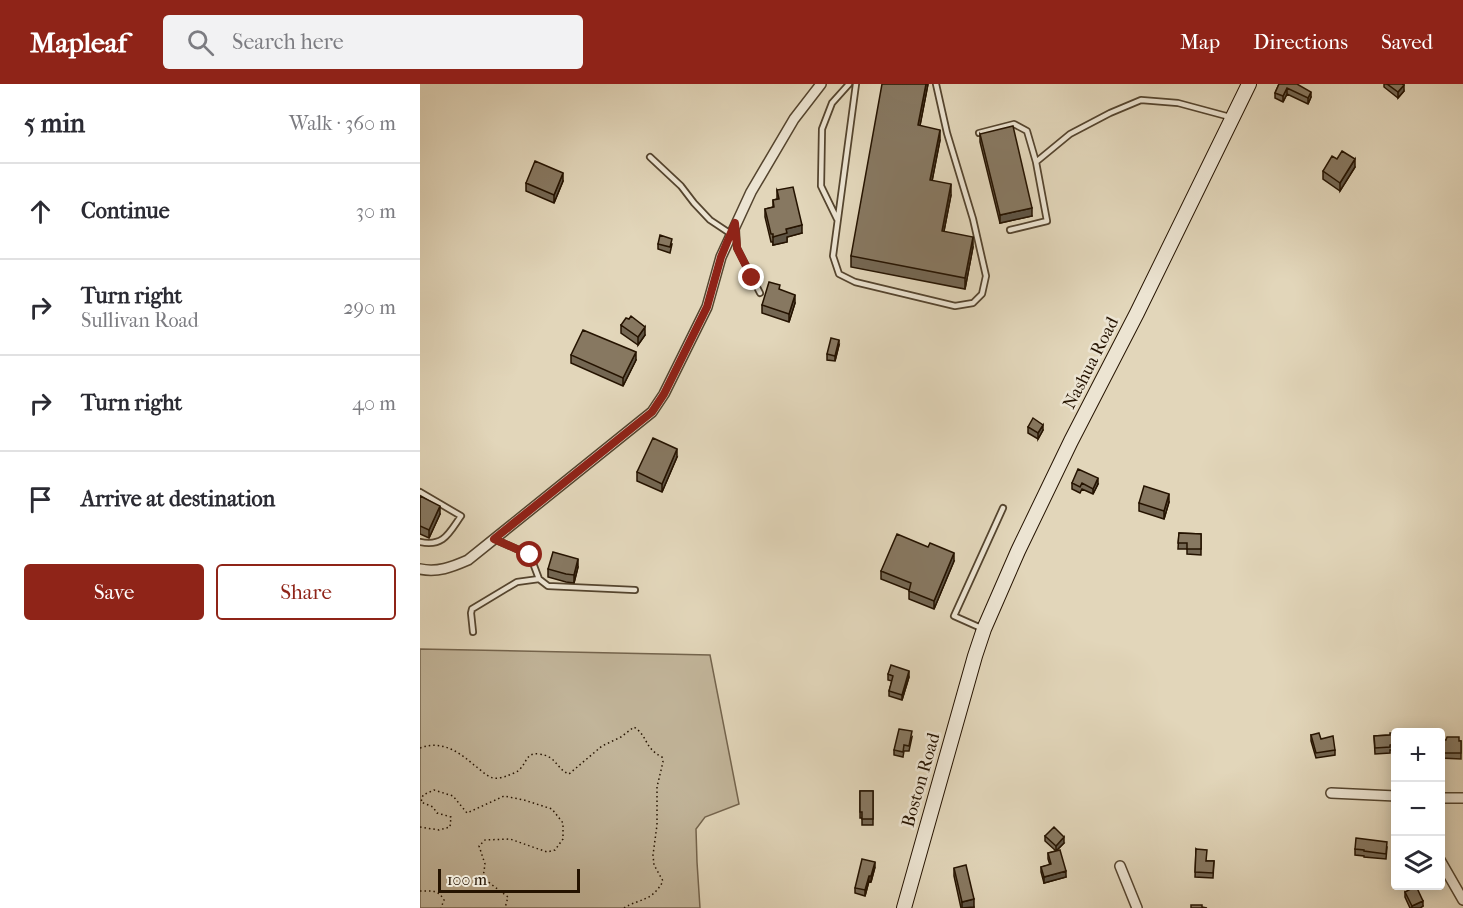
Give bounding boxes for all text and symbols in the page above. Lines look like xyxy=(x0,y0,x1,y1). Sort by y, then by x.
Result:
search box xyxy=(163,15,583,69)
text: Mapleaf xyxy=(30,26,127,59)
icon: search xyxy=(184,26,217,59)
text: Search here xyxy=(232,29,344,55)
text: Map xyxy=(1180,30,1220,54)
text: Directions xyxy=(1253,30,1348,54)
text: Saved xyxy=(1381,30,1433,54)
text: 5 min xyxy=(24,108,85,139)
text: Walk · 360 m xyxy=(289,112,396,135)
icon: ahead xyxy=(24,195,57,228)
text: Continue xyxy=(81,198,170,224)
text: 30 m xyxy=(356,200,396,223)
route end xyxy=(738,264,764,290)
text: Turn right xyxy=(81,283,182,309)
icon: right xyxy=(24,291,57,324)
text: 290 m xyxy=(343,296,396,319)
text: Sullivan Road xyxy=(81,309,199,332)
street label: Nashua Road xyxy=(1059,313,1123,413)
icon: right xyxy=(24,387,57,420)
text: Turn right xyxy=(81,390,182,416)
text: 40 m xyxy=(352,392,396,415)
icon: arrive xyxy=(24,483,57,516)
text: Arrive at destination xyxy=(81,486,275,512)
route start xyxy=(516,541,542,567)
button: Save xyxy=(24,564,204,620)
button: Share xyxy=(216,564,396,620)
map controls xyxy=(1391,728,1445,890)
button: + xyxy=(1391,728,1445,782)
street label: Boston Road xyxy=(897,730,945,830)
button: − xyxy=(1391,782,1445,836)
button: layers xyxy=(1391,836,1445,890)
scale bar xyxy=(438,866,580,894)
text: 100 m xyxy=(447,870,487,889)

